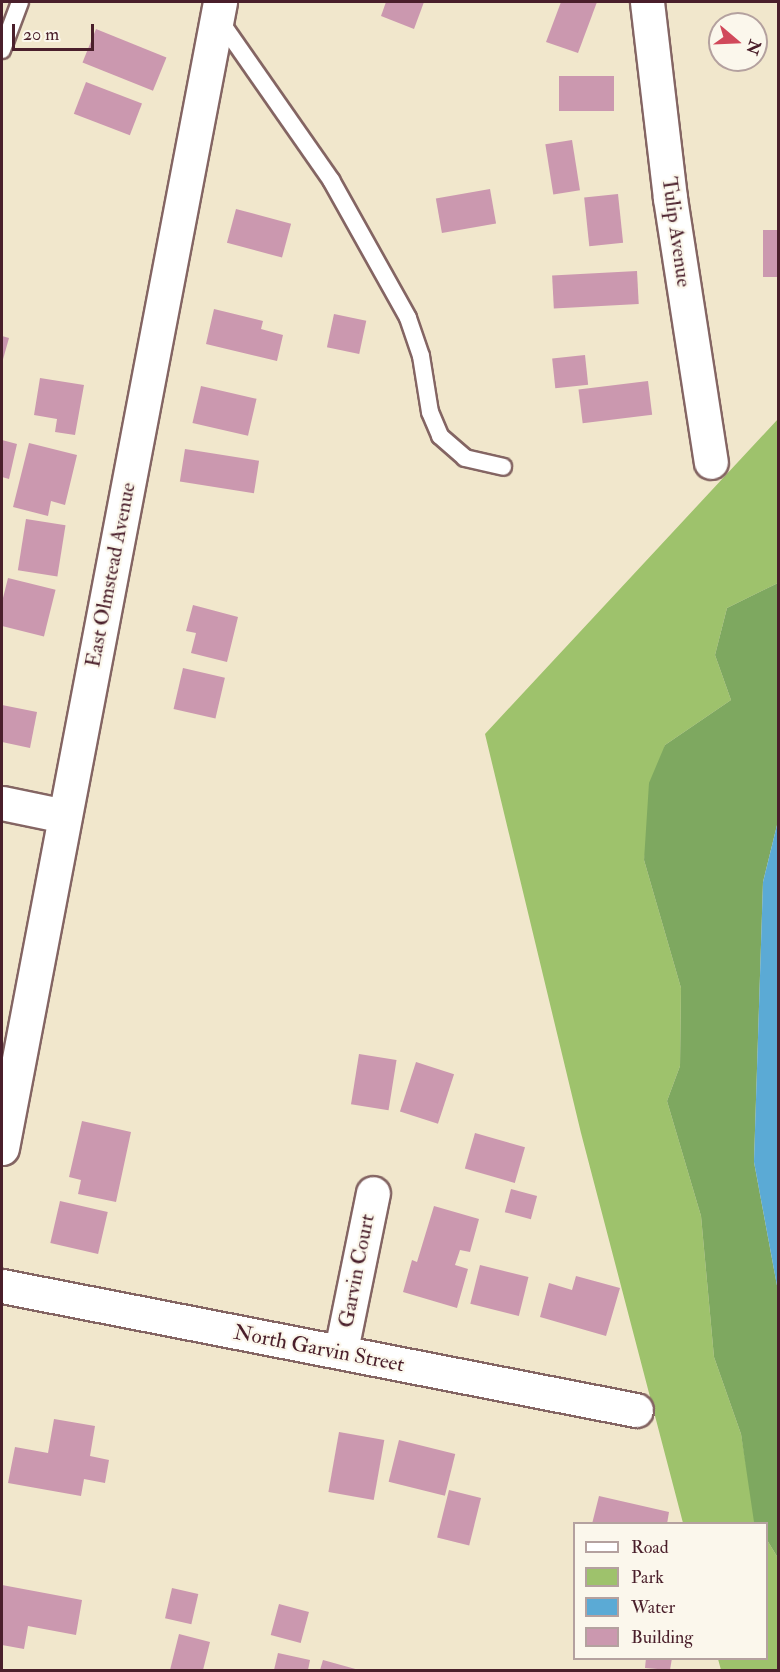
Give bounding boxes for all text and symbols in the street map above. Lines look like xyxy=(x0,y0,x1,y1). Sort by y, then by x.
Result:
scale bar xyxy=(15,12,98,50)
north arrow xyxy=(708,12,768,72)
text: 20 m xyxy=(23,23,59,46)
text: N xyxy=(741,37,765,57)
street label: Tulip Avenue xyxy=(656,175,696,289)
street label: East Olmstead Avenue xyxy=(81,480,141,670)
street label: Garvin Court xyxy=(334,1212,380,1330)
street label: North Garvin Street xyxy=(232,1320,406,1378)
legend xyxy=(573,1522,768,1660)
text: Road xyxy=(631,1536,669,1559)
text: Park xyxy=(631,1566,664,1589)
text: Water xyxy=(631,1596,675,1619)
text: Building xyxy=(631,1626,693,1649)

